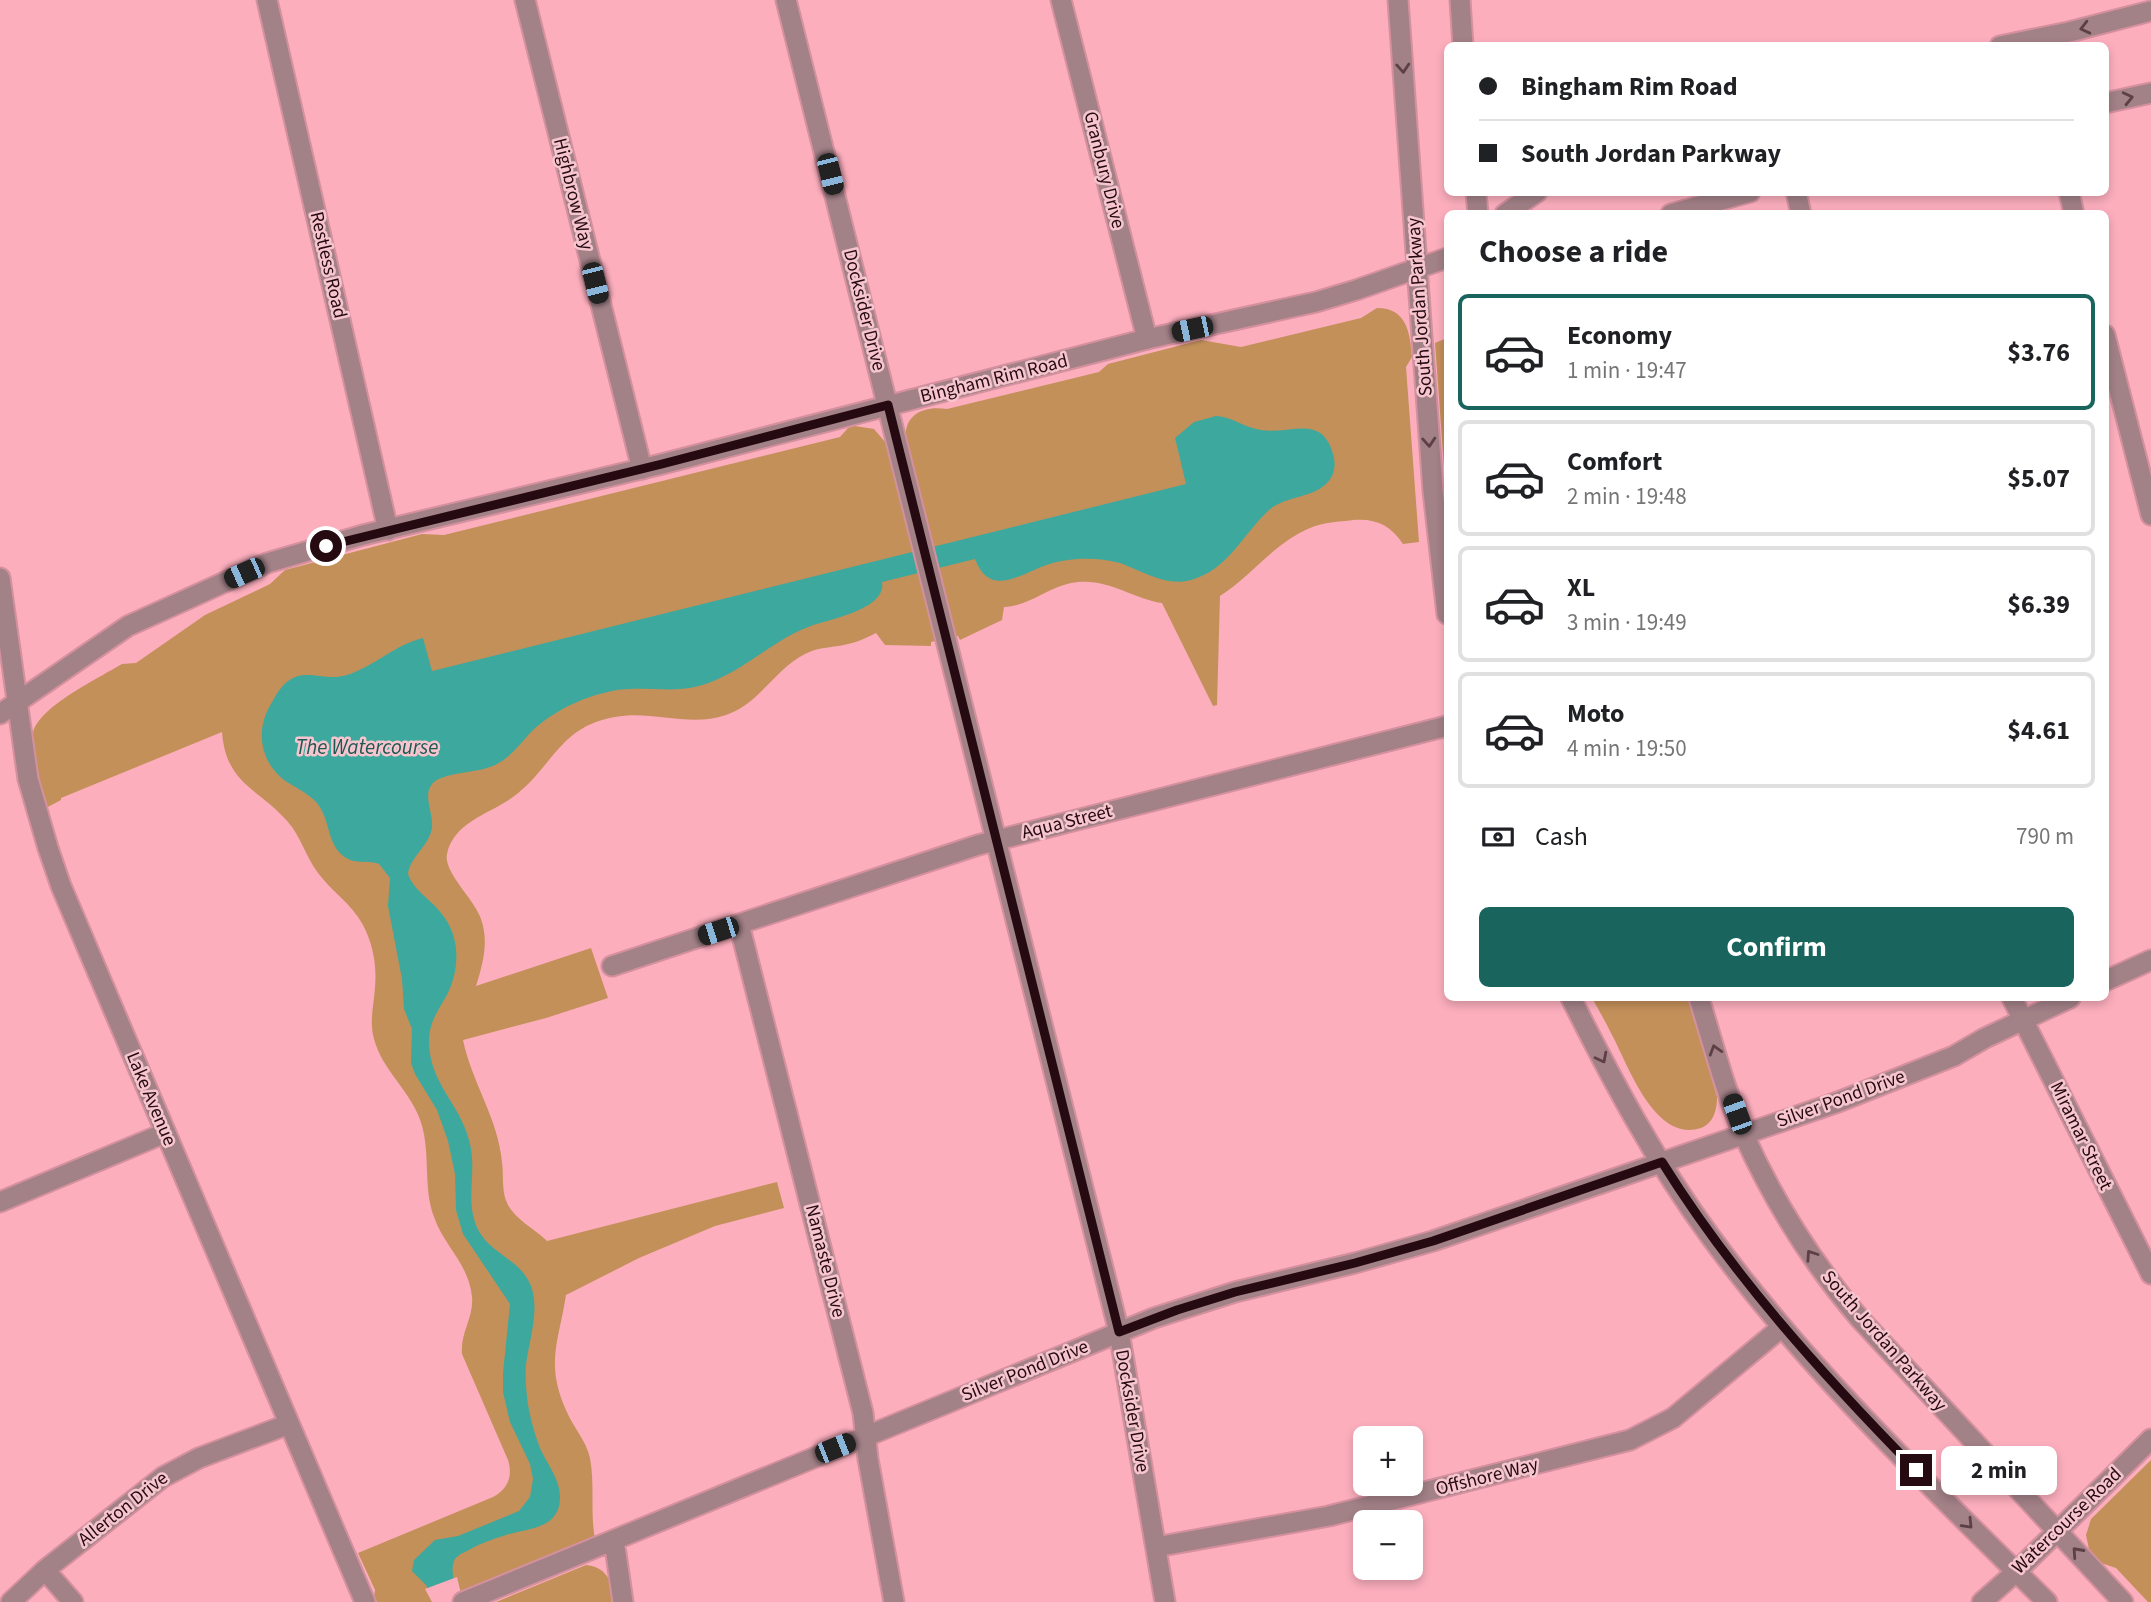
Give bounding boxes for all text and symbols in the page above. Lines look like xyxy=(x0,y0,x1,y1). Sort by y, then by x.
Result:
one-way arrow xyxy=(2079,20,2091,34)
one-way arrow xyxy=(1395,63,1410,74)
text: Bingham Rim Road xyxy=(1521,68,1738,105)
one-way arrow xyxy=(2122,92,2134,106)
street label: Granbury Drive xyxy=(1076,109,1132,231)
street label: Highbrow Way xyxy=(546,135,600,253)
text: South Jordan Parkway xyxy=(1521,135,1781,172)
car xyxy=(815,151,846,197)
street label: Restless Road xyxy=(303,209,353,321)
street label: South Jordan Parkway xyxy=(1400,217,1440,397)
text: Choose a ride xyxy=(1479,229,1668,275)
street label: Docksider Drive xyxy=(836,246,892,374)
car xyxy=(580,260,611,306)
car xyxy=(1170,314,1215,344)
text: Economy xyxy=(1567,317,1672,354)
icon: car xyxy=(1483,321,1546,384)
text: $3.76 xyxy=(2007,334,2070,371)
street label: Bingham Rim Road xyxy=(917,348,1071,410)
text: 1 min · 19:47 xyxy=(1567,354,1687,387)
one-way arrow xyxy=(1421,436,1436,447)
text: Comfort xyxy=(1567,443,1662,480)
icon: car xyxy=(1483,447,1546,510)
text: $5.07 xyxy=(2007,460,2070,497)
text: 2 min · 19:48 xyxy=(1567,480,1687,513)
route start xyxy=(310,530,342,562)
car xyxy=(221,555,268,591)
text: XL xyxy=(1567,569,1595,606)
icon: car xyxy=(1483,573,1546,636)
text: $6.39 xyxy=(2007,586,2070,623)
text: 3 min · 19:49 xyxy=(1567,606,1687,639)
text: Moto xyxy=(1567,695,1624,732)
icon: car xyxy=(1483,699,1546,762)
text: $4.61 xyxy=(2007,712,2070,749)
water label: The Watercourse xyxy=(296,732,438,762)
text: 4 min · 19:50 xyxy=(1567,732,1687,765)
street label: Aqua Street xyxy=(1019,798,1116,846)
icon: cash xyxy=(1479,818,1517,856)
text: Cash xyxy=(1535,818,1588,855)
text: 790 m xyxy=(2016,820,2074,853)
button: Confirm xyxy=(1479,907,2074,987)
car xyxy=(695,915,742,947)
one-way arrow xyxy=(1709,1044,1723,1057)
street label: Lake Avenue xyxy=(119,1048,183,1150)
one-way arrow xyxy=(1594,1051,1607,1064)
street label: Silver Pond Drive xyxy=(1773,1063,1909,1135)
street label: Miramar Street xyxy=(2043,1077,2119,1195)
car xyxy=(1720,1091,1755,1137)
street label: Namaste Drive xyxy=(798,1202,852,1320)
one-way arrow xyxy=(1807,1250,1819,1263)
street label: South Jordan Parkway xyxy=(1815,1265,1953,1417)
street label: Silver Pond Drive xyxy=(957,1333,1093,1409)
street label: Docksider Drive xyxy=(1108,1347,1156,1475)
map controls xyxy=(1353,1426,1423,1580)
button: + xyxy=(1353,1426,1423,1496)
car xyxy=(812,1430,859,1466)
callout: 2 min xyxy=(1940,1446,2056,1494)
street label: Offshore Way xyxy=(1433,1451,1541,1503)
route end xyxy=(1900,1454,1932,1486)
text: 2 min xyxy=(1971,1454,2027,1487)
street label: Watercourse Road xyxy=(2006,1462,2128,1580)
street label: Allerton Drive xyxy=(72,1465,174,1553)
button: − xyxy=(1353,1510,1423,1580)
one-way arrow xyxy=(1960,1516,1973,1529)
one-way arrow xyxy=(2073,1547,2085,1560)

